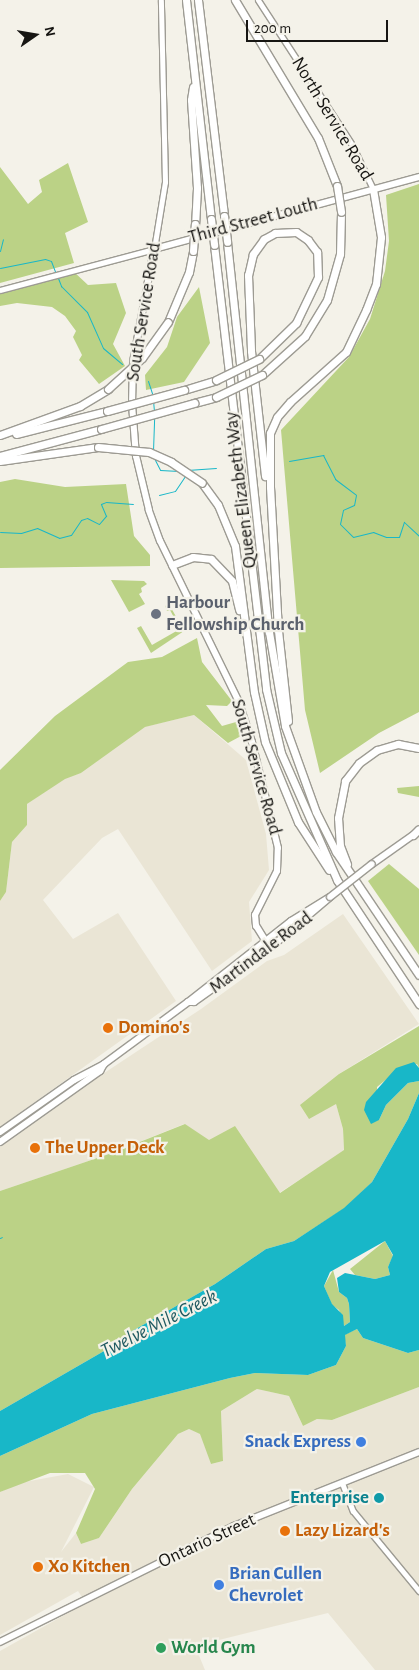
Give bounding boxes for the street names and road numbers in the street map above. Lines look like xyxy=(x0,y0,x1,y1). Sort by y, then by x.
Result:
street label: North Service Road xyxy=(286,53,378,185)
street label: Third Street Louth xyxy=(186,193,320,249)
street label: South Service Road xyxy=(122,241,166,383)
street label: Queen Elizabeth Way xyxy=(220,410,262,570)
street label: South Service Road xyxy=(226,697,286,837)
street label: Martindale Road xyxy=(205,907,317,999)
street label: Ontario Street xyxy=(155,1509,259,1573)

